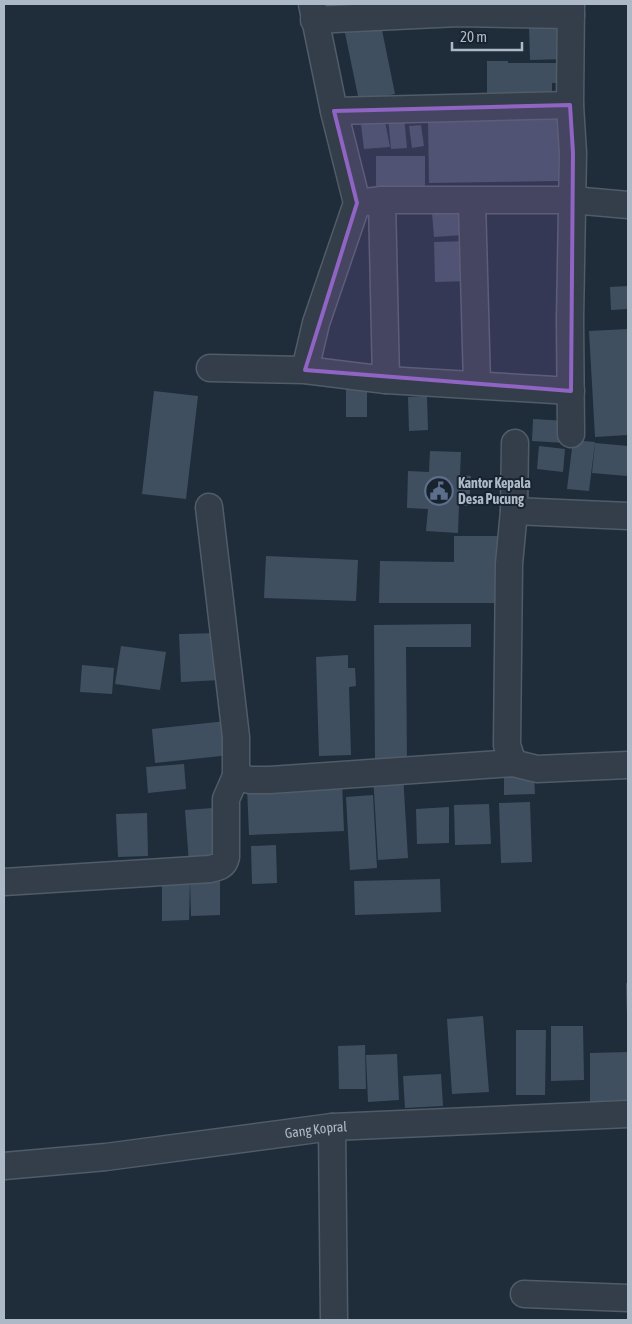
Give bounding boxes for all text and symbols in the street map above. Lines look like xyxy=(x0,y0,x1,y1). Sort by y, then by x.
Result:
scale bar xyxy=(452,20,522,52)
text: 20 m xyxy=(460,28,487,45)
place label: Kantor Kepala Desa Pucung xyxy=(458,475,531,507)
public building icon: Kantor Kepala Desa Pucung xyxy=(424,476,454,506)
street label: Gang Kopral xyxy=(284,1118,348,1141)

